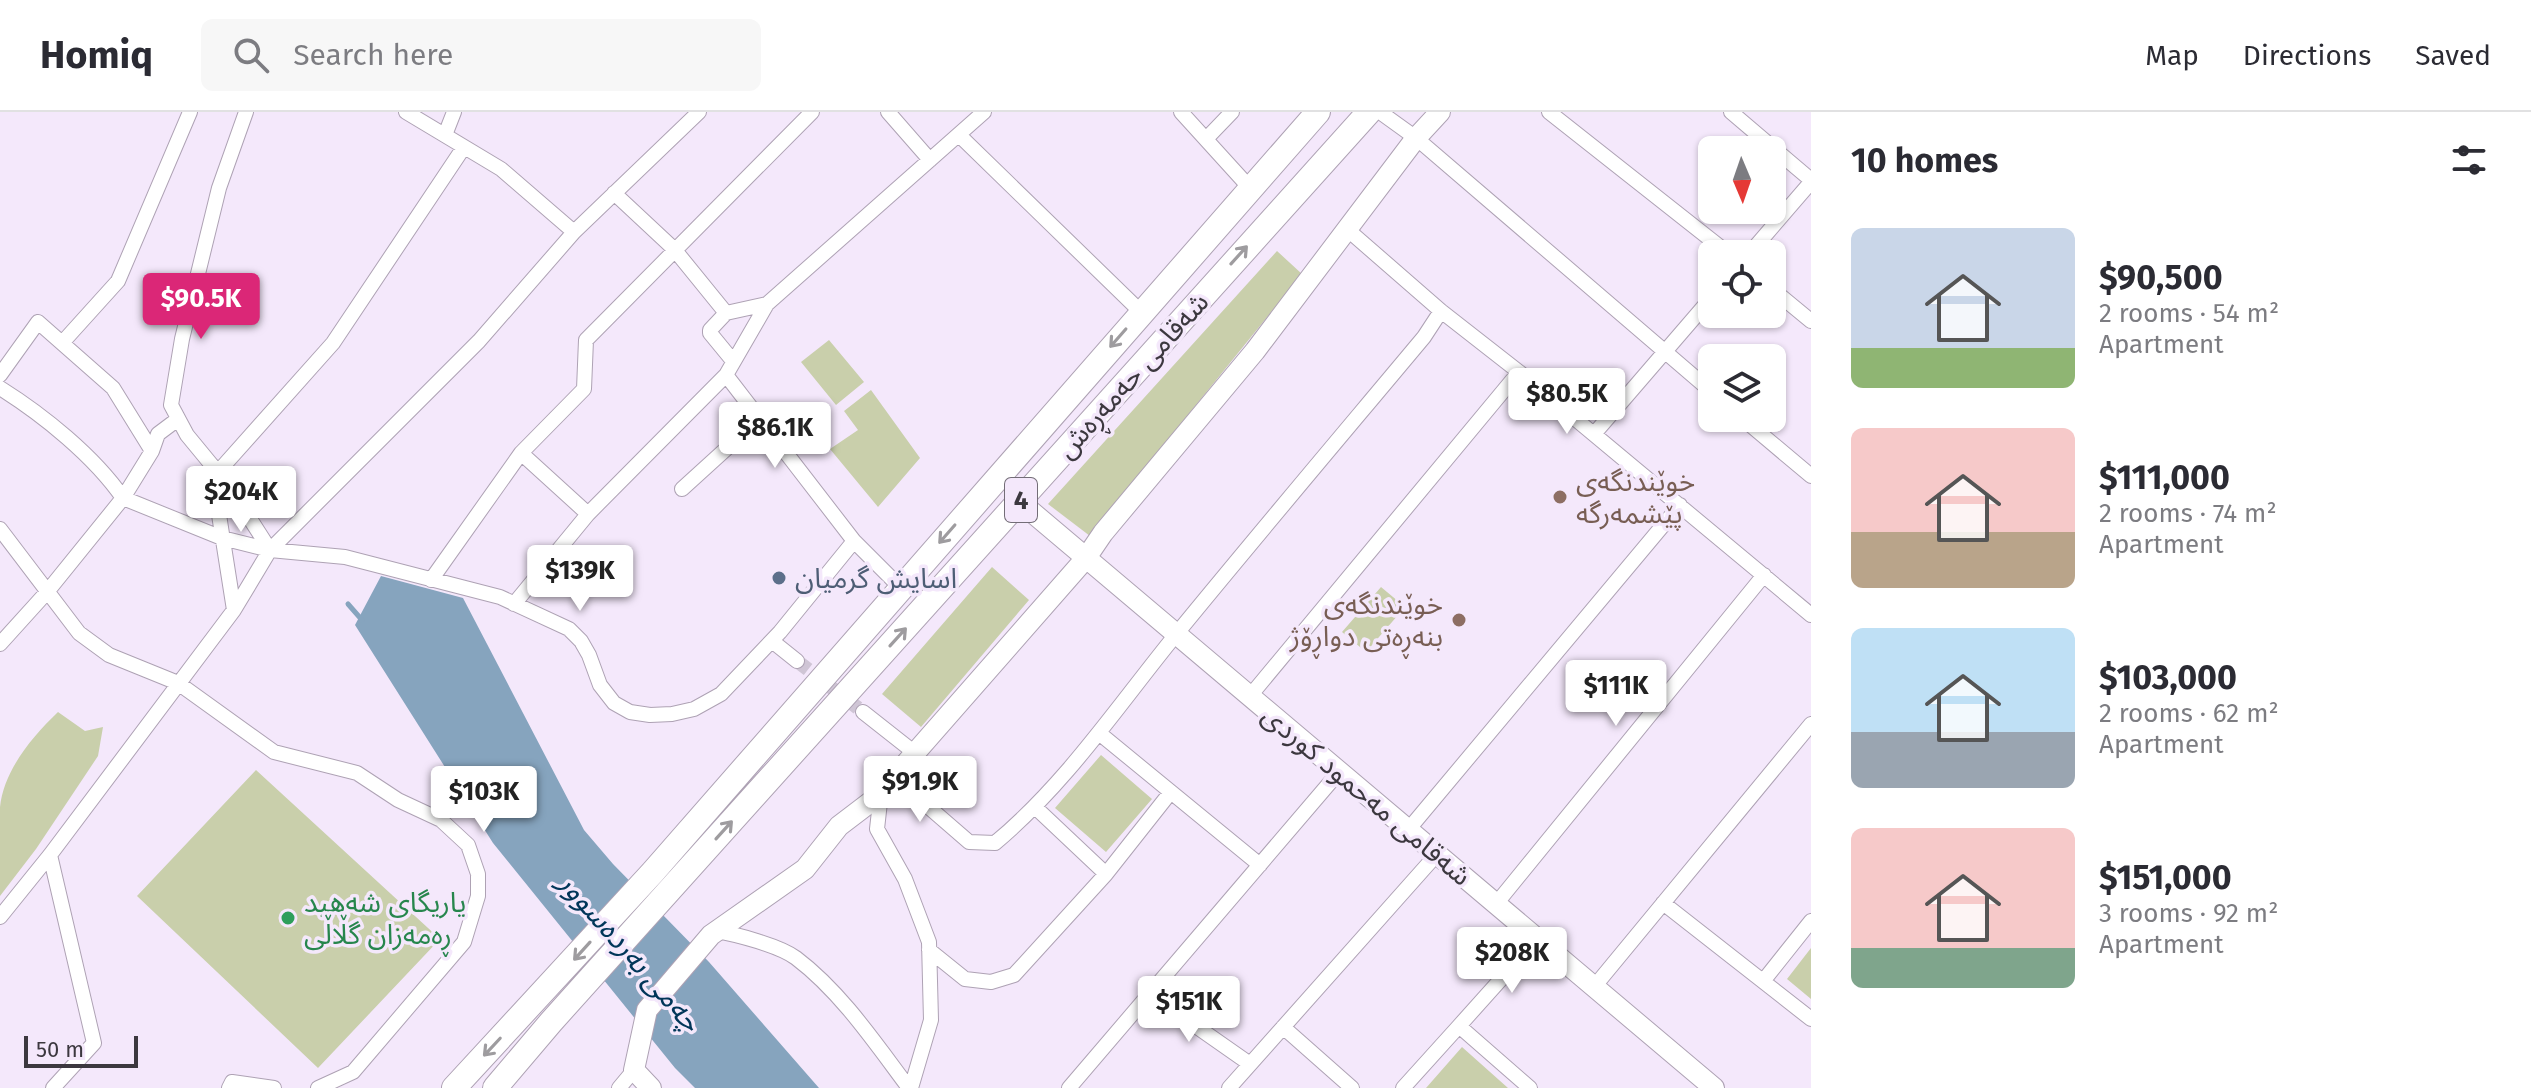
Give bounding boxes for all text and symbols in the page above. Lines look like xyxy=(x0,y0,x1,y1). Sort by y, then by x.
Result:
search box xyxy=(201,19,761,91)
text: Homiq xyxy=(40,32,153,78)
icon: search xyxy=(229,33,273,77)
text: Search here xyxy=(293,37,453,73)
text: Map xyxy=(2145,39,2199,72)
text: Directions xyxy=(2243,39,2371,72)
text: Saved xyxy=(2415,39,2491,72)
north arrow xyxy=(1698,136,1786,224)
map controls xyxy=(1698,136,1786,432)
icon: filters xyxy=(2447,138,2491,182)
text: 10 homes xyxy=(1851,140,1998,181)
button: locate xyxy=(1698,240,1786,328)
one-way arrow xyxy=(1230,246,1248,266)
text: $90,500 xyxy=(2099,257,2223,298)
icon: home xyxy=(1915,260,2011,356)
pin: $90.5K xyxy=(136,273,266,341)
text: $90.5K xyxy=(161,283,241,314)
street label: شەقامی حەمەڕەش xyxy=(1049,286,1221,470)
text: 2 rooms · 54 m² xyxy=(2099,298,2279,329)
one-way arrow xyxy=(1109,328,1127,348)
text: Apartment xyxy=(2099,329,2224,360)
button: layers xyxy=(1698,344,1786,432)
pin: $80.5K xyxy=(1502,368,1632,436)
text: $80.5K xyxy=(1526,378,1608,409)
pin: $86.1K xyxy=(710,402,840,470)
text: $86.1K xyxy=(737,412,813,443)
text: $111,000 xyxy=(2099,457,2230,498)
icon: home xyxy=(1915,460,2011,556)
place label: خوێندنگەی پێشمەرگە xyxy=(1576,465,1695,531)
pin: $204K xyxy=(185,466,297,534)
text: $204K xyxy=(204,476,278,507)
road number: 4 xyxy=(1005,478,1037,522)
marker: خوێندنگەی پێشمەرگە xyxy=(1551,488,1569,506)
text: 2 rooms · 74 m² xyxy=(2099,498,2277,529)
one-way arrow xyxy=(938,524,956,544)
text: Apartment xyxy=(2099,529,2224,560)
pin: $139K xyxy=(524,545,636,613)
text: $139K xyxy=(545,555,615,586)
place label: اسايش گرميان xyxy=(795,562,957,595)
marker: اسايش گرميان xyxy=(770,569,788,587)
place label: خوێندنگەی بنەڕەتی دواڕۆژ xyxy=(1289,588,1443,660)
marker: خوێندنگەی بنەڕەتی دواڕۆژ xyxy=(1450,611,1468,629)
one-way arrow xyxy=(888,627,906,647)
text: $103,000 xyxy=(2099,657,2237,698)
pin: $111K xyxy=(1560,660,1672,728)
icon: home xyxy=(1915,660,2011,756)
text: $111K xyxy=(1583,670,1649,701)
street label: شەقامی مەحمود کوردی xyxy=(1255,698,1478,892)
text: 2 rooms · 62 m² xyxy=(2099,698,2279,729)
text: Apartment xyxy=(2099,729,2224,760)
pin: $91.9K xyxy=(855,756,985,824)
pin: $103K xyxy=(428,766,540,834)
text: $91.9K xyxy=(882,766,958,797)
text: $103K xyxy=(449,776,519,807)
one-way arrow xyxy=(715,821,733,841)
text: $151,000 xyxy=(2099,857,2232,898)
icon: home xyxy=(1915,860,2011,956)
water label: چەمی بەردەسوور xyxy=(549,864,709,1040)
place label: یاریگای شەهید ڕەمەزان گڵاڵی xyxy=(304,886,466,958)
text: 3 rooms · 92 m² xyxy=(2099,898,2278,929)
marker: یاریگای شەهید ڕەمەزان گڵاڵی xyxy=(279,909,297,927)
pin: $208K xyxy=(1456,927,1568,995)
text: Apartment xyxy=(2099,929,2224,960)
text: $208K xyxy=(1475,937,1549,968)
one-way arrow xyxy=(573,940,591,960)
pin: $151K xyxy=(1133,976,1245,1044)
text: $151K xyxy=(1156,986,1222,1017)
scale bar xyxy=(24,1032,138,1068)
text: 50 m xyxy=(36,1036,84,1063)
one-way arrow xyxy=(483,1037,502,1057)

